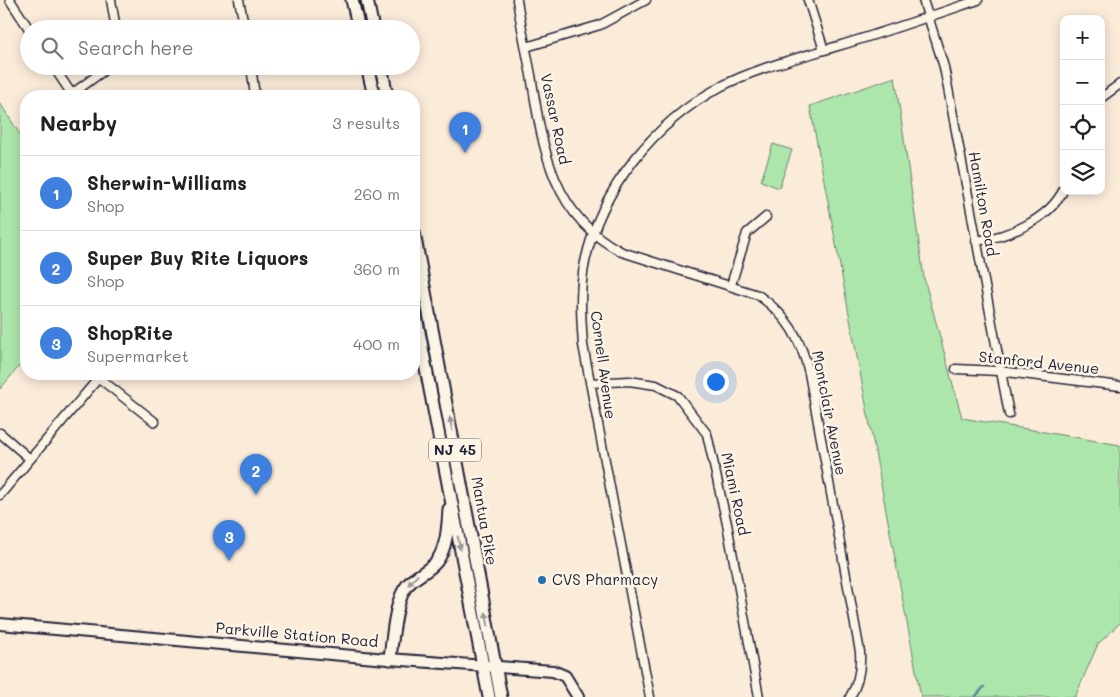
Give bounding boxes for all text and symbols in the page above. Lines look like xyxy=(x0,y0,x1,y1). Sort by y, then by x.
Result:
map controls xyxy=(1060,15,1105,195)
button: + xyxy=(1060,15,1105,60)
search box xyxy=(20,20,420,75)
icon: search xyxy=(38,34,66,62)
text: Search here xyxy=(78,35,194,60)
button: − xyxy=(1060,60,1105,105)
street label: Vassar Road xyxy=(537,71,575,166)
button: locate xyxy=(1060,105,1105,150)
text: Nearby xyxy=(40,109,117,136)
text: 3 results xyxy=(332,112,400,133)
pin: 1 xyxy=(449,112,481,153)
street label: Hamilton Road xyxy=(965,150,1003,258)
button: layers xyxy=(1060,150,1105,195)
text: Sherwin-Williams xyxy=(87,170,247,195)
text: 1 xyxy=(52,183,60,204)
text: 260 m xyxy=(354,183,400,204)
text: Shop xyxy=(87,195,124,216)
text: Super Buy Rite Liquors xyxy=(87,245,308,270)
text: 2 xyxy=(52,258,60,279)
text: 360 m xyxy=(353,258,400,279)
text: Shop xyxy=(87,270,124,291)
street label: Cornell Avenue xyxy=(587,310,621,420)
text: ShopRite xyxy=(87,320,173,345)
text: 3 xyxy=(51,333,61,354)
text: 400 m xyxy=(353,333,400,354)
text: Supermarket xyxy=(87,345,189,366)
street label: Stanford Avenue xyxy=(978,346,1100,378)
street label: Montclair Avenue xyxy=(808,349,852,477)
your location xyxy=(703,369,729,395)
one-way arrow xyxy=(446,416,454,432)
road number: NJ 45 xyxy=(429,438,481,462)
street label: Miami Road xyxy=(717,450,755,537)
pin: 2 xyxy=(240,454,272,495)
street label: Mantua Pike xyxy=(467,475,503,567)
pin: 3 xyxy=(213,520,245,561)
one-way arrow xyxy=(456,536,464,552)
place label: CVS Pharmacy xyxy=(552,569,658,589)
one-way arrow xyxy=(407,574,419,586)
marker: CVS Pharmacy xyxy=(536,574,548,586)
one-way arrow xyxy=(482,610,490,626)
street label: Parkville Station Road xyxy=(215,617,379,651)

